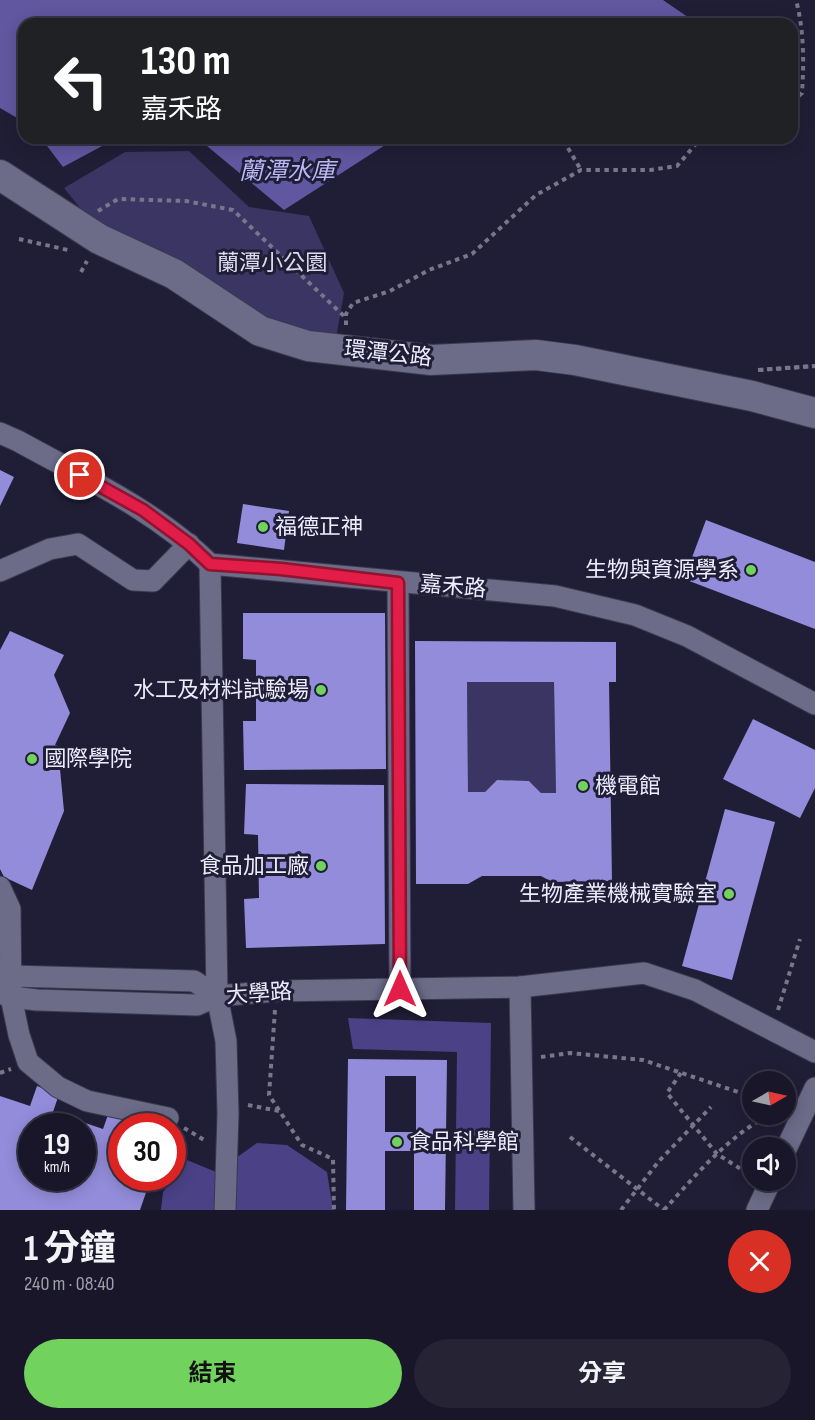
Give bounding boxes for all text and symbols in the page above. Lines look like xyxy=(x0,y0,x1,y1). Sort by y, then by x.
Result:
text: 130 m xyxy=(141,36,231,87)
icon: left xyxy=(42,42,120,120)
text: 嘉禾路 xyxy=(141,94,222,126)
water label: 蘭潭水庫 xyxy=(239,157,339,186)
park label: 蘭潭小公園 xyxy=(217,250,327,277)
street label: 環潭公路 xyxy=(343,336,433,372)
pin xyxy=(54,449,105,500)
icon: arrive xyxy=(63,458,96,491)
place label: 福德正神 xyxy=(275,514,363,541)
marker: 福德正神 xyxy=(256,520,270,534)
place label: 生物與資源學系 xyxy=(585,557,739,584)
marker: 生物與資源學系 xyxy=(744,563,758,577)
street label: 嘉禾路 xyxy=(419,571,487,603)
place label: 水工及材料試驗場 xyxy=(133,677,309,704)
marker: 水工及材料試驗場 xyxy=(314,683,328,697)
place label: 國際學院 xyxy=(44,746,132,773)
marker: 國際學院 xyxy=(25,752,39,766)
place label: 機電館 xyxy=(595,773,661,800)
marker: 機電館 xyxy=(576,779,590,793)
place label: 食品加工廠 xyxy=(199,853,309,880)
marker: 食品加工廠 xyxy=(314,859,328,873)
place label: 生物產業機械實驗室 xyxy=(519,881,717,908)
marker: 生物產業機械實驗室 xyxy=(722,887,736,901)
position arrow xyxy=(368,957,432,1021)
street label: 大學路 xyxy=(225,978,293,1010)
north arrow xyxy=(742,1071,796,1125)
map controls xyxy=(742,1071,796,1191)
speed limit sign: 30 xyxy=(108,1113,186,1191)
text: 19 xyxy=(44,1127,70,1163)
place label: 食品科學館 xyxy=(409,1129,519,1156)
marker: 食品科學館 xyxy=(390,1135,404,1149)
button: sound xyxy=(742,1137,796,1191)
text: km/h xyxy=(44,1158,70,1177)
text: 1 分鐘 xyxy=(24,1228,116,1271)
button: close xyxy=(728,1230,791,1293)
text: 240 m · 08:40 xyxy=(24,1272,115,1296)
button: 結束 xyxy=(24,1339,402,1408)
button: 分享 xyxy=(414,1339,791,1408)

